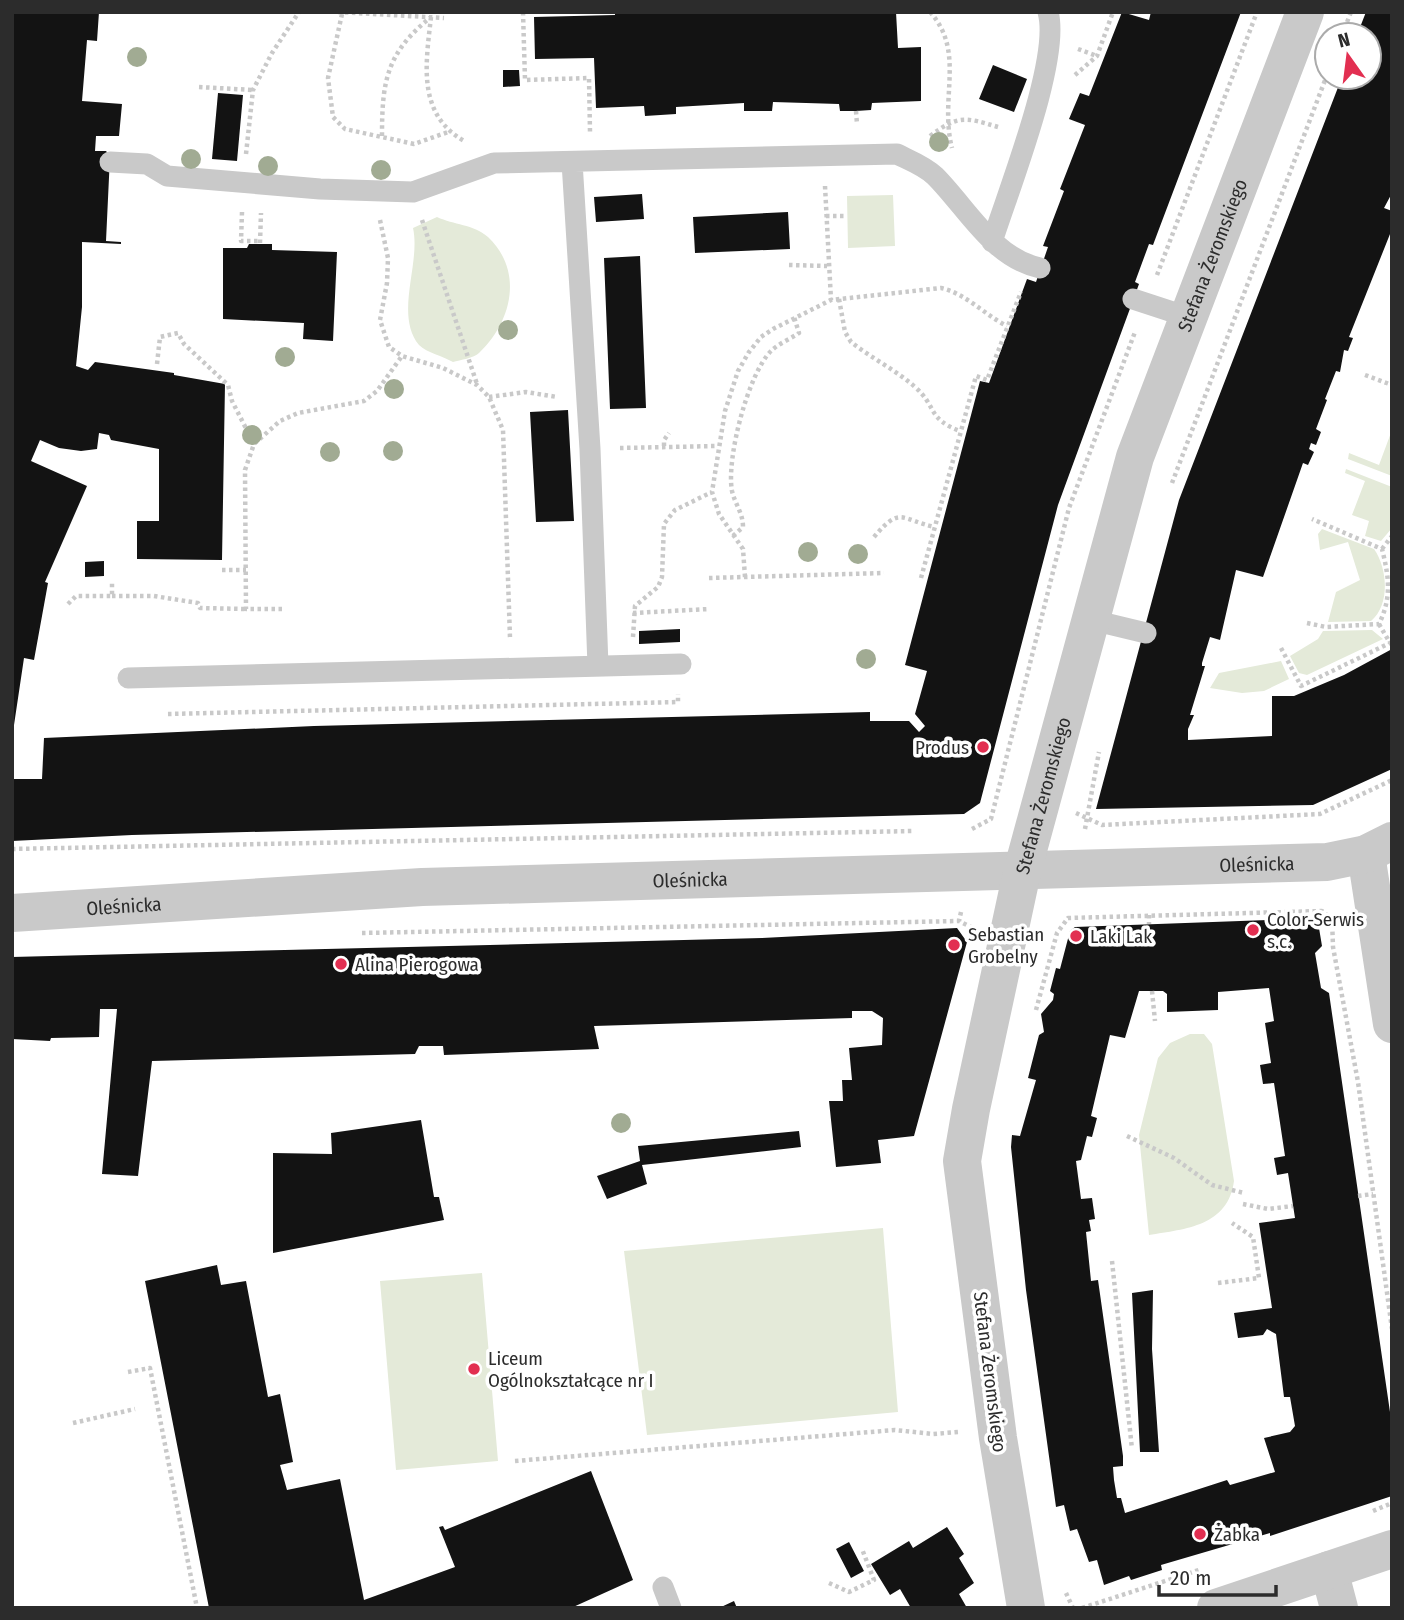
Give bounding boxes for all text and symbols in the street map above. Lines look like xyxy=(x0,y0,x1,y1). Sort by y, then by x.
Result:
north arrow xyxy=(1313,21,1383,91)
text: N xyxy=(1336,27,1352,53)
street label: Stefana Żeromskiego xyxy=(1172,175,1252,335)
street label: Stefana Żeromskiego xyxy=(1010,715,1075,877)
place label: Produs xyxy=(915,736,969,759)
marker: Produs xyxy=(975,739,991,755)
street label: Oleśnicka xyxy=(1219,851,1295,876)
street label: Oleśnicka xyxy=(652,867,728,892)
street label: Oleśnicka xyxy=(86,892,162,920)
place label: Color-Serwis s.c. xyxy=(1267,908,1364,953)
marker: Color-Serwis s.c. xyxy=(1245,922,1261,938)
place label: Sebastian Grobelny xyxy=(968,923,1044,968)
place label: Laki Lak xyxy=(1090,925,1152,948)
marker: Laki Lak xyxy=(1068,928,1084,944)
marker: Sebastian Grobelny xyxy=(946,937,962,953)
place label: Alina Pierogowa xyxy=(355,953,479,976)
marker: Alina Pierogowa xyxy=(333,956,349,972)
street label: Stefana Żeromskiego xyxy=(969,1290,1011,1454)
place label: Liceum Ogólnokształcące nr I xyxy=(488,1347,653,1392)
marker: Liceum Ogólnokształcące nr I xyxy=(466,1361,482,1377)
place label: Żabka xyxy=(1214,1523,1260,1546)
marker: Żabka xyxy=(1192,1526,1208,1542)
scale bar xyxy=(1159,1554,1276,1598)
text: 20 m xyxy=(1170,1565,1211,1591)

